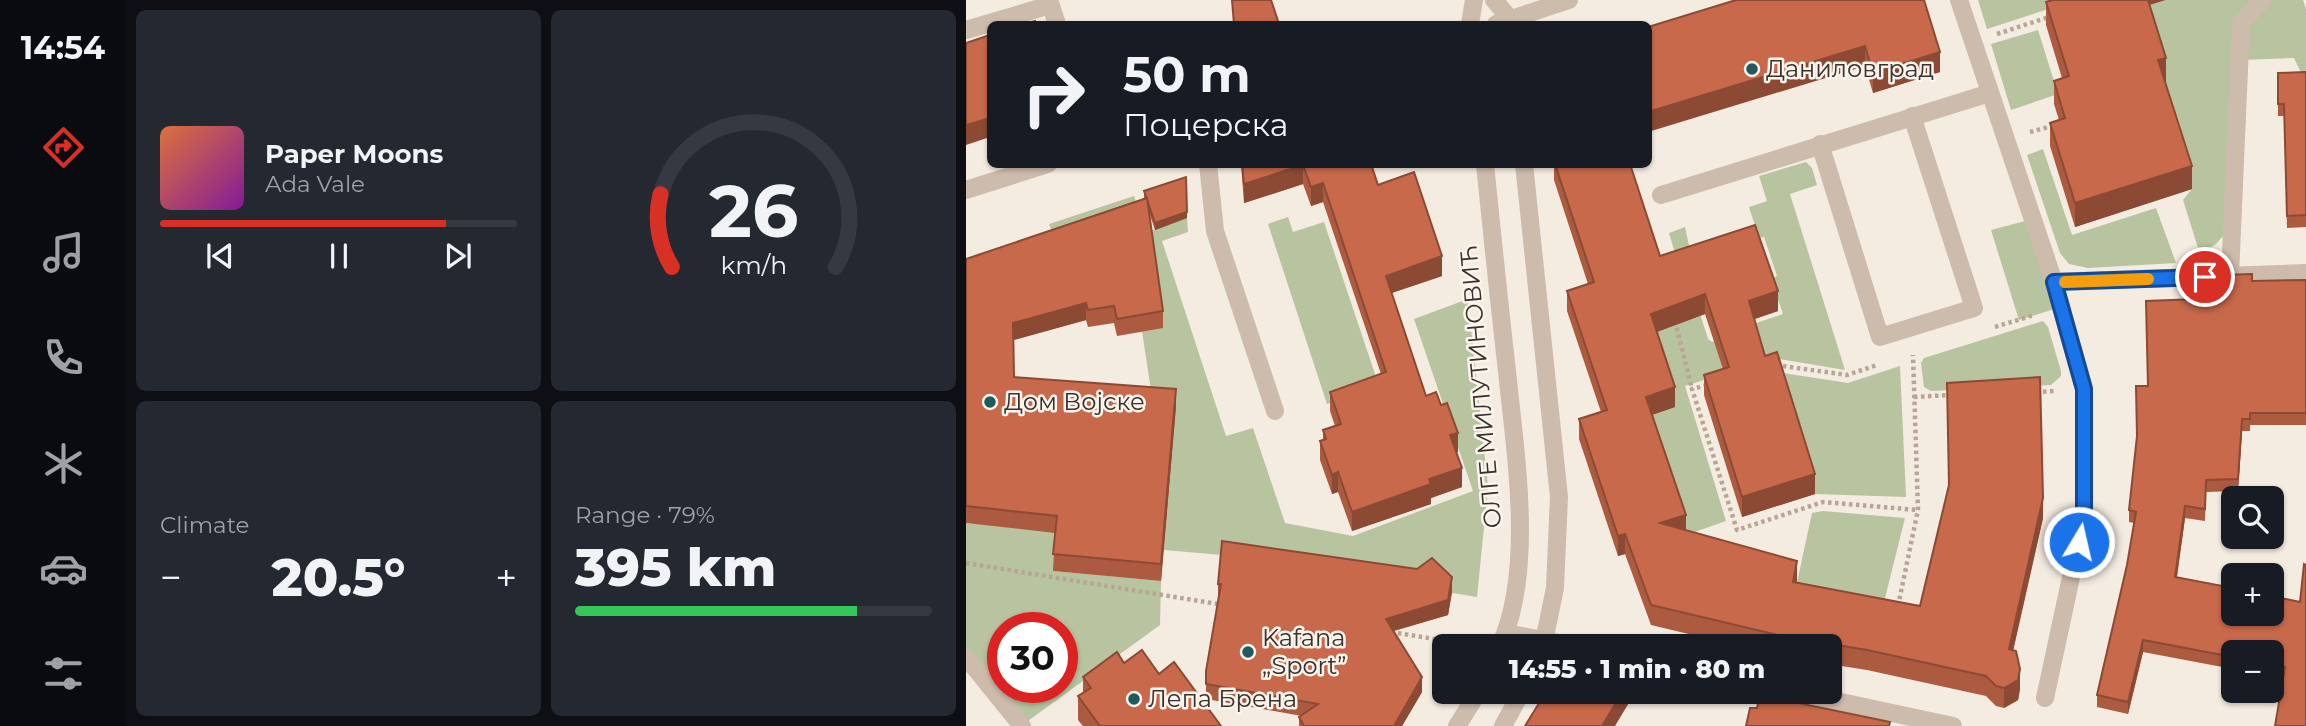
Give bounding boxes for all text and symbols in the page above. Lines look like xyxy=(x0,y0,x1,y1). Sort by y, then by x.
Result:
text: 14:54 xyxy=(21,28,105,67)
text: 50 m xyxy=(1123,45,1251,104)
icon: right xyxy=(1008,49,1099,140)
place label: Даниловград xyxy=(1766,54,1934,83)
marker: Даниловград xyxy=(1744,61,1760,77)
text: Поцерска xyxy=(1123,105,1288,144)
icon: directions xyxy=(39,123,88,172)
text: Paper Moons xyxy=(265,138,443,170)
text: 26 xyxy=(709,167,798,255)
text: Ada Vale xyxy=(265,170,365,198)
icon: music xyxy=(39,228,88,277)
icon: previous xyxy=(201,237,239,275)
icon: pause xyxy=(320,237,358,275)
icon: next xyxy=(439,237,477,275)
street label: ОЛГЕ МИЛУТИНОВИЋ xyxy=(1454,245,1507,530)
pin xyxy=(2175,247,2235,307)
text: km/h xyxy=(720,250,787,280)
icon: arrive xyxy=(2186,258,2224,296)
icon: phone xyxy=(39,333,88,382)
place label: Дом Војске xyxy=(1004,387,1145,416)
marker: Дом Војске xyxy=(982,394,998,410)
icon: climate xyxy=(39,439,88,488)
map controls xyxy=(2221,486,2284,703)
button: search xyxy=(2221,486,2284,549)
text: Range · 79% xyxy=(575,501,715,529)
position arrow xyxy=(2042,505,2116,579)
text: Climate xyxy=(160,511,249,539)
text: 395 km xyxy=(575,536,776,599)
icon: car xyxy=(39,544,88,593)
text: 20.5° xyxy=(272,546,405,609)
text: − xyxy=(160,554,182,601)
text: + xyxy=(495,554,517,601)
button: + xyxy=(2221,563,2284,626)
speed limit sign: 30 xyxy=(987,612,1078,703)
place label: Kafana „Sport” xyxy=(1262,623,1346,680)
button: − xyxy=(2221,640,2284,703)
marker: Kafana „Sport” xyxy=(1240,644,1256,660)
icon: filters xyxy=(39,649,88,698)
text: 14:55 · 1 min · 80 m xyxy=(1509,653,1765,685)
place label: Лепа Брена xyxy=(1148,684,1297,713)
marker: Лепа Брена xyxy=(1126,691,1142,707)

